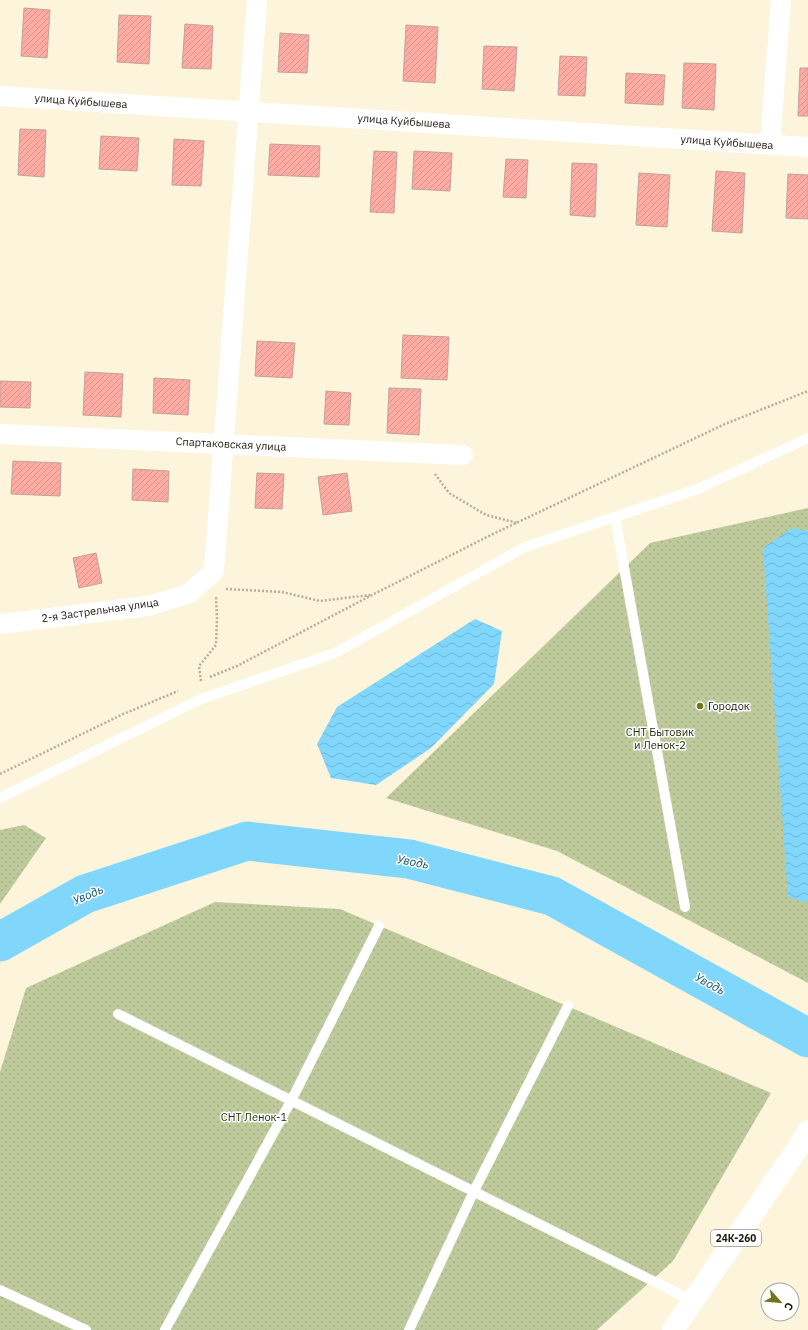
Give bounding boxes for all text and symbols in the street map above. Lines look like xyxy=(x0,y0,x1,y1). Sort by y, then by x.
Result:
street label: улица Куйбышева xyxy=(34,91,128,111)
street label: улица Куйбышева xyxy=(357,111,451,131)
street label: улица Куйбышева xyxy=(680,132,774,152)
street label: Спартаковская улица xyxy=(175,434,287,454)
street label: 2-я Застрельная улица xyxy=(40,595,160,625)
place label: Городок xyxy=(708,699,750,713)
marker: Городок xyxy=(695,701,705,711)
park label: СНТ Бытовик и Ленок-2 xyxy=(626,725,694,752)
water label: Уводь xyxy=(396,851,430,872)
water label: Уводь xyxy=(70,881,105,908)
water label: Уводь xyxy=(693,969,728,998)
park label: СНТ Ленок-1 xyxy=(221,1110,288,1124)
road number: 24К-260 xyxy=(711,1230,761,1246)
north arrow xyxy=(760,1282,800,1322)
text: С xyxy=(781,1300,797,1313)

